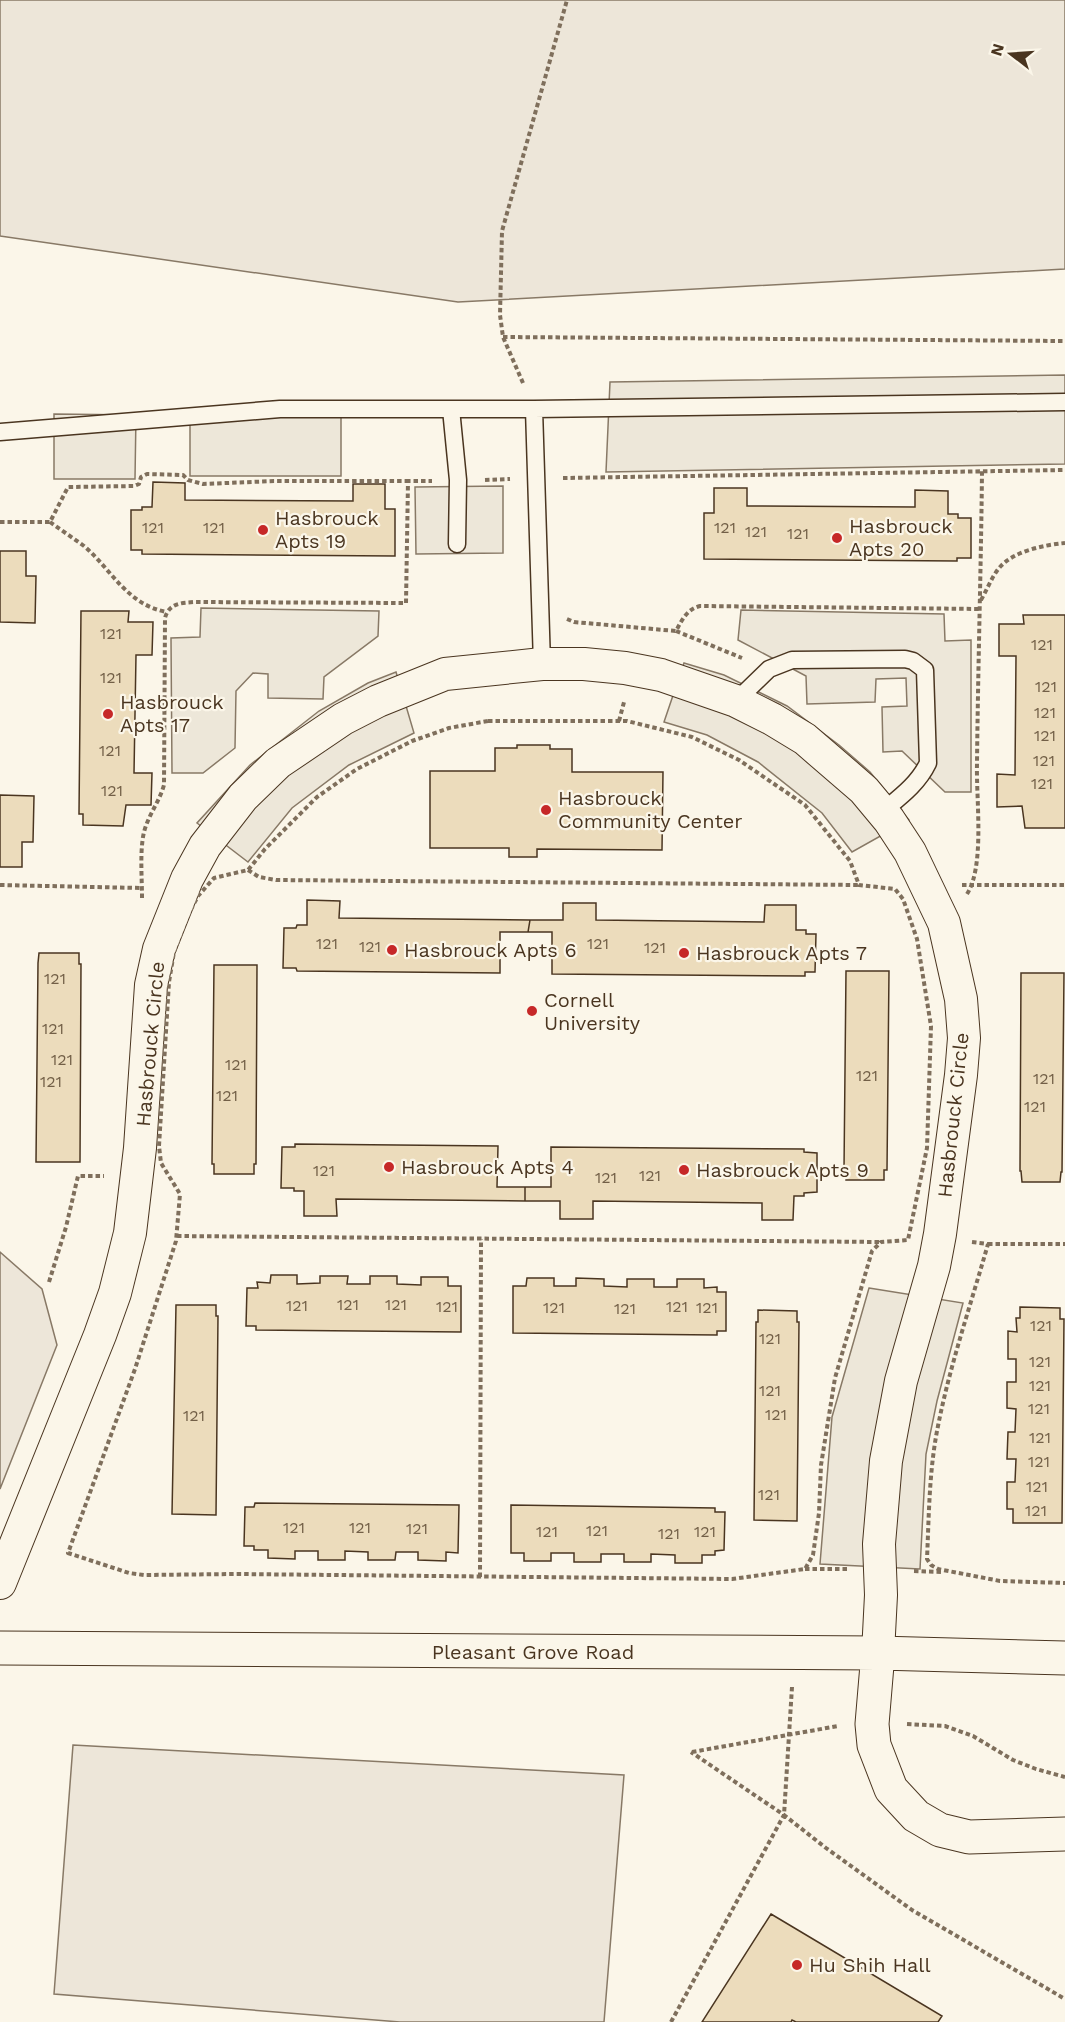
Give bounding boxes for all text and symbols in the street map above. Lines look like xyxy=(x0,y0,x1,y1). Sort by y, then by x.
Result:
north arrow xyxy=(981,24,1041,84)
text: N xyxy=(986,41,1008,58)
place label: Hasbrouck Apts 19 xyxy=(275,506,379,553)
place label: Hasbrouck Apts 20 xyxy=(849,514,953,561)
house number: 121 xyxy=(142,518,164,537)
house number: 121 xyxy=(203,518,225,537)
house number: 121 xyxy=(714,518,736,537)
house number: 121 xyxy=(745,522,767,541)
marker: Hasbrouck Apts 19 xyxy=(256,523,270,537)
house number: 121 xyxy=(787,524,809,543)
marker: Hasbrouck Apts 20 xyxy=(830,531,844,545)
house number: 121 xyxy=(100,624,122,643)
house number: 121 xyxy=(1031,635,1053,654)
house number: 121 xyxy=(100,668,122,687)
house number: 121 xyxy=(1035,677,1057,696)
place label: Hasbrouck Apts 17 xyxy=(120,690,224,737)
house number: 121 xyxy=(1034,703,1056,722)
marker: Hasbrouck Apts 17 xyxy=(101,707,115,721)
house number: 121 xyxy=(1034,726,1056,745)
house number: 121 xyxy=(99,741,121,760)
house number: 121 xyxy=(1033,751,1055,770)
house number: 121 xyxy=(1031,774,1053,793)
house number: 121 xyxy=(101,781,123,800)
place label: Hasbrouck Community Center xyxy=(558,786,742,833)
marker: Hasbrouck Community Center xyxy=(539,803,553,817)
house number: 121 xyxy=(316,934,338,953)
house number: 121 xyxy=(587,934,609,953)
house number: 121 xyxy=(359,937,381,956)
place label: Hasbrouck Apts 6 xyxy=(404,938,577,962)
house number: 121 xyxy=(644,938,666,957)
place label: Hasbrouck Apts 7 xyxy=(696,941,867,965)
marker: Hasbrouck Apts 6 xyxy=(385,943,399,957)
marker: Hasbrouck Apts 7 xyxy=(677,946,691,960)
street label: Hasbrouck Circle xyxy=(131,960,169,1128)
house number: 121 xyxy=(44,969,66,988)
place label: Cornell University xyxy=(544,988,641,1035)
marker: Cornell University xyxy=(525,1004,539,1018)
house number: 121 xyxy=(42,1019,64,1038)
street label: Hasbrouck Circle xyxy=(932,1031,974,1199)
house number: 121 xyxy=(51,1050,73,1069)
house number: 121 xyxy=(225,1055,247,1074)
house number: 121 xyxy=(856,1066,878,1085)
house number: 121 xyxy=(1033,1069,1055,1088)
house number: 121 xyxy=(40,1072,62,1091)
house number: 121 xyxy=(216,1086,238,1105)
house number: 121 xyxy=(1024,1097,1046,1116)
place label: Hasbrouck Apts 4 xyxy=(401,1155,574,1179)
place label: Hasbrouck Apts 9 xyxy=(696,1158,869,1182)
marker: Hasbrouck Apts 4 xyxy=(382,1160,396,1174)
house number: 121 xyxy=(313,1161,335,1180)
marker: Hasbrouck Apts 9 xyxy=(677,1163,691,1177)
house number: 121 xyxy=(639,1166,661,1185)
house number: 121 xyxy=(595,1168,617,1187)
house number: 121 xyxy=(337,1295,359,1314)
house number: 121 xyxy=(385,1295,407,1314)
house number: 121 xyxy=(286,1296,308,1315)
house number: 121 xyxy=(436,1297,458,1316)
house number: 121 xyxy=(666,1297,688,1316)
house number: 121 xyxy=(543,1298,565,1317)
house number: 121 xyxy=(696,1298,718,1317)
house number: 121 xyxy=(614,1299,636,1318)
house number: 121 xyxy=(1030,1316,1052,1335)
house number: 121 xyxy=(759,1329,781,1348)
house number: 121 xyxy=(1029,1352,1051,1371)
house number: 121 xyxy=(1029,1376,1051,1395)
house number: 121 xyxy=(759,1381,781,1400)
house number: 121 xyxy=(1028,1399,1050,1418)
house number: 121 xyxy=(765,1405,787,1424)
house number: 121 xyxy=(183,1406,205,1425)
house number: 121 xyxy=(1029,1428,1051,1447)
house number: 121 xyxy=(1028,1452,1050,1471)
house number: 121 xyxy=(1026,1477,1048,1496)
house number: 121 xyxy=(758,1485,780,1504)
house number: 121 xyxy=(1025,1501,1047,1520)
house number: 121 xyxy=(283,1518,305,1537)
house number: 121 xyxy=(349,1518,371,1537)
house number: 121 xyxy=(406,1519,428,1538)
house number: 121 xyxy=(586,1521,608,1540)
house number: 121 xyxy=(536,1522,558,1541)
house number: 121 xyxy=(694,1522,716,1541)
house number: 121 xyxy=(658,1524,680,1543)
street label: Pleasant Grove Road xyxy=(432,1640,634,1664)
place label: Hu Shih Hall xyxy=(809,1953,931,1977)
marker: Hu Shih Hall xyxy=(790,1958,804,1972)

